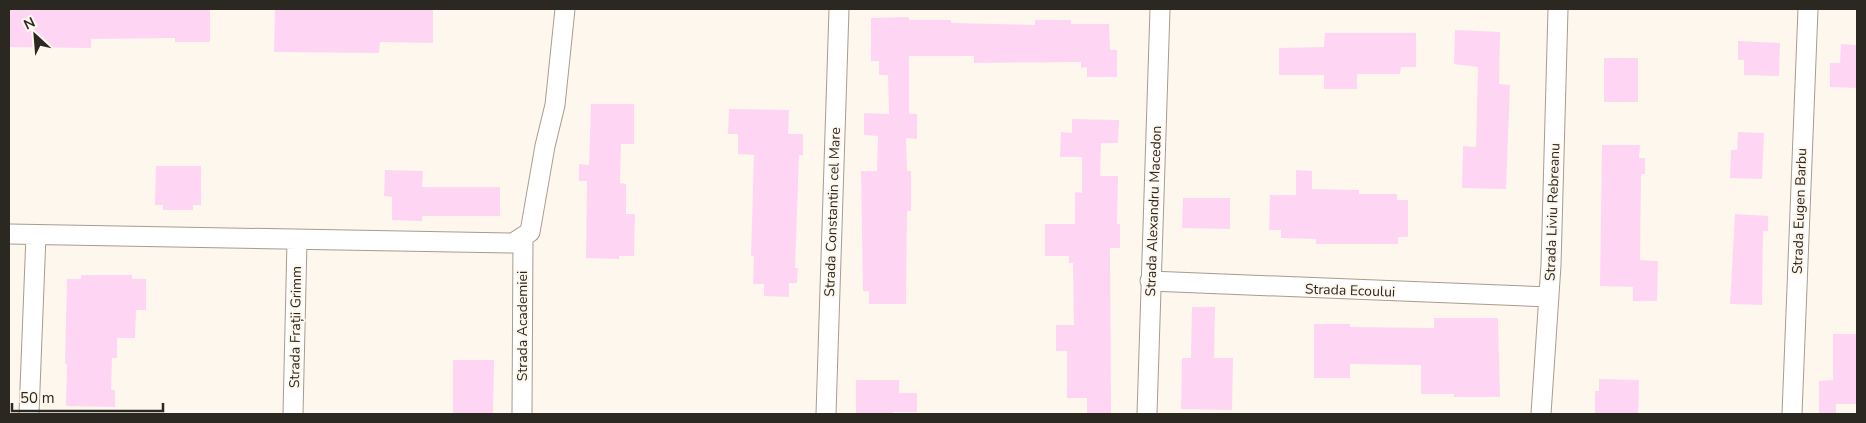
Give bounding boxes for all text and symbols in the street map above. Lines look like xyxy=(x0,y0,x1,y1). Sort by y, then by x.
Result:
north arrow xyxy=(10,10,60,60)
text: N xyxy=(21,13,38,35)
street label: Strada Alexandru Macedon xyxy=(1141,125,1166,297)
street label: Strada Constantin cel Mare xyxy=(820,127,845,297)
street label: Strada Liviu Rebreanu xyxy=(1541,143,1564,281)
street label: Strada Eugen Barbu xyxy=(1788,148,1811,274)
street label: Strada Frații Grimm xyxy=(285,266,306,388)
street label: Strada Academiei xyxy=(513,271,532,381)
street label: Strada Ecoului xyxy=(1304,279,1395,302)
scale bar xyxy=(12,380,164,412)
text: 50 m xyxy=(20,388,55,408)

